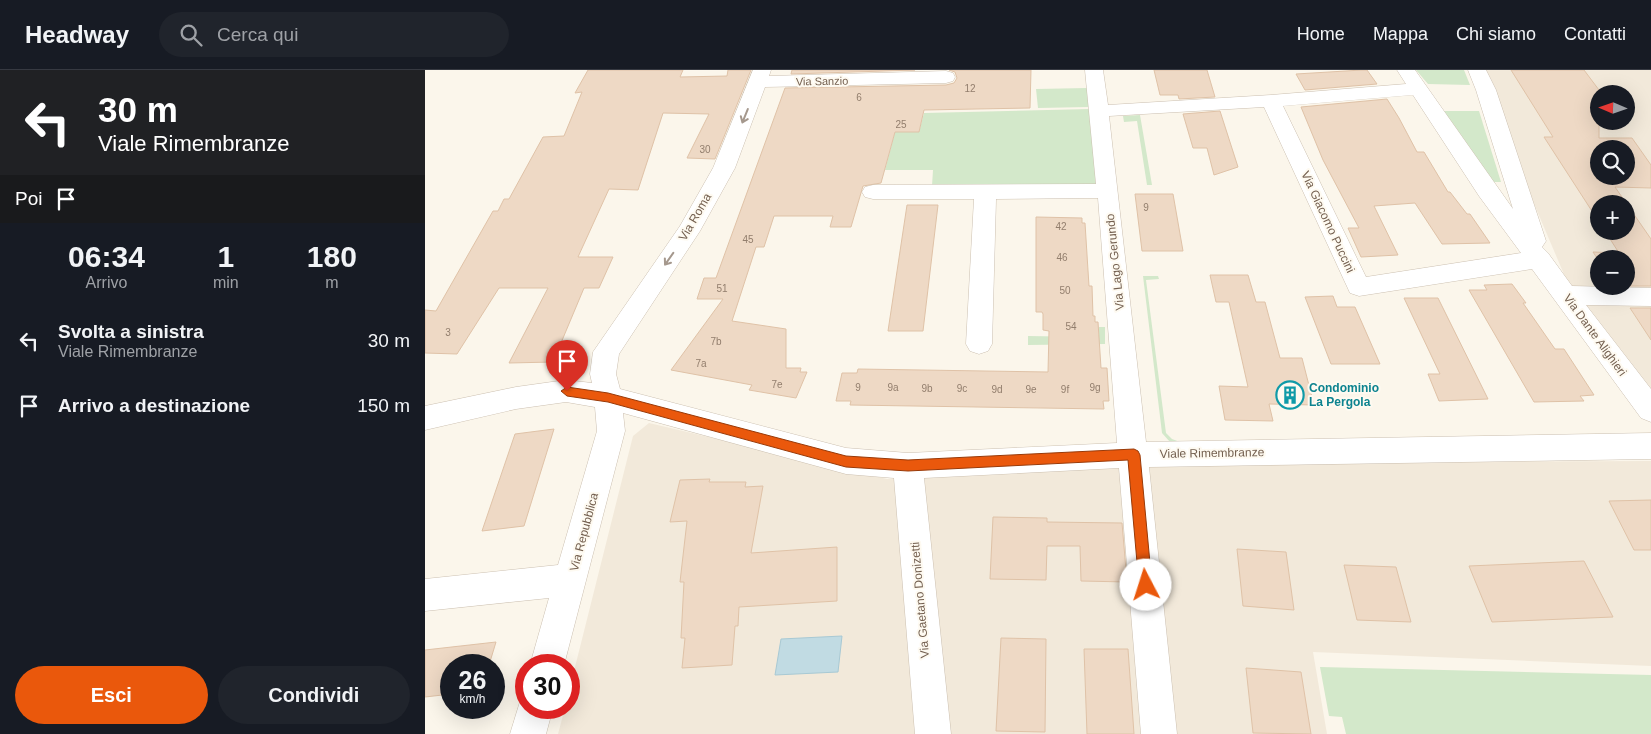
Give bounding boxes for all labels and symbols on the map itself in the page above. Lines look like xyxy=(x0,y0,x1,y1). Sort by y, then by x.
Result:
street label: Via Sanzio xyxy=(796,75,848,87)
house number: 12 xyxy=(964,83,976,94)
north arrow xyxy=(1590,85,1635,130)
house number: 6 xyxy=(856,92,862,103)
one-way arrow xyxy=(740,108,749,123)
house number: 25 xyxy=(895,119,907,130)
house number: 30 xyxy=(699,144,711,155)
street label: Via Giacomo Puccini xyxy=(1298,169,1358,275)
street label: Via Roma xyxy=(676,191,714,243)
house number: 9 xyxy=(1143,202,1149,213)
street label: Via Lago Gerundo xyxy=(1103,213,1127,311)
house number: 42 xyxy=(1055,221,1067,232)
house number: 45 xyxy=(742,234,754,245)
one-way arrow xyxy=(664,252,674,266)
house number: 46 xyxy=(1056,252,1068,263)
house number: 51 xyxy=(716,283,728,294)
house number: 50 xyxy=(1059,285,1071,296)
street label: Via Dante Alighieri xyxy=(1561,291,1629,379)
house number: 54 xyxy=(1065,321,1077,332)
house number: 3 xyxy=(445,327,451,338)
house number: 7b xyxy=(710,336,722,347)
pin xyxy=(546,340,588,391)
house number: 7a xyxy=(695,358,707,369)
house number: 7e xyxy=(771,379,783,390)
building icon: Condominio La Pergola xyxy=(1275,380,1305,410)
place label: Condominio La Pergola xyxy=(1309,381,1379,409)
house number: 9 xyxy=(855,382,861,393)
house number: 9a xyxy=(887,382,899,393)
house number: 9g xyxy=(1089,382,1101,393)
house number: 9b xyxy=(921,383,933,394)
house number: 9c xyxy=(957,383,967,394)
house number: 9d xyxy=(991,384,1003,395)
house number: 9e xyxy=(1025,384,1037,395)
house number: 9f xyxy=(1061,384,1069,395)
street label: Viale Rimembranze xyxy=(1160,445,1265,461)
street label: Via Repubblica xyxy=(567,491,601,573)
street label: Via Gaetano Donizetti xyxy=(908,541,932,659)
position arrow xyxy=(1119,558,1171,610)
speed limit sign: 30 xyxy=(515,654,580,719)

